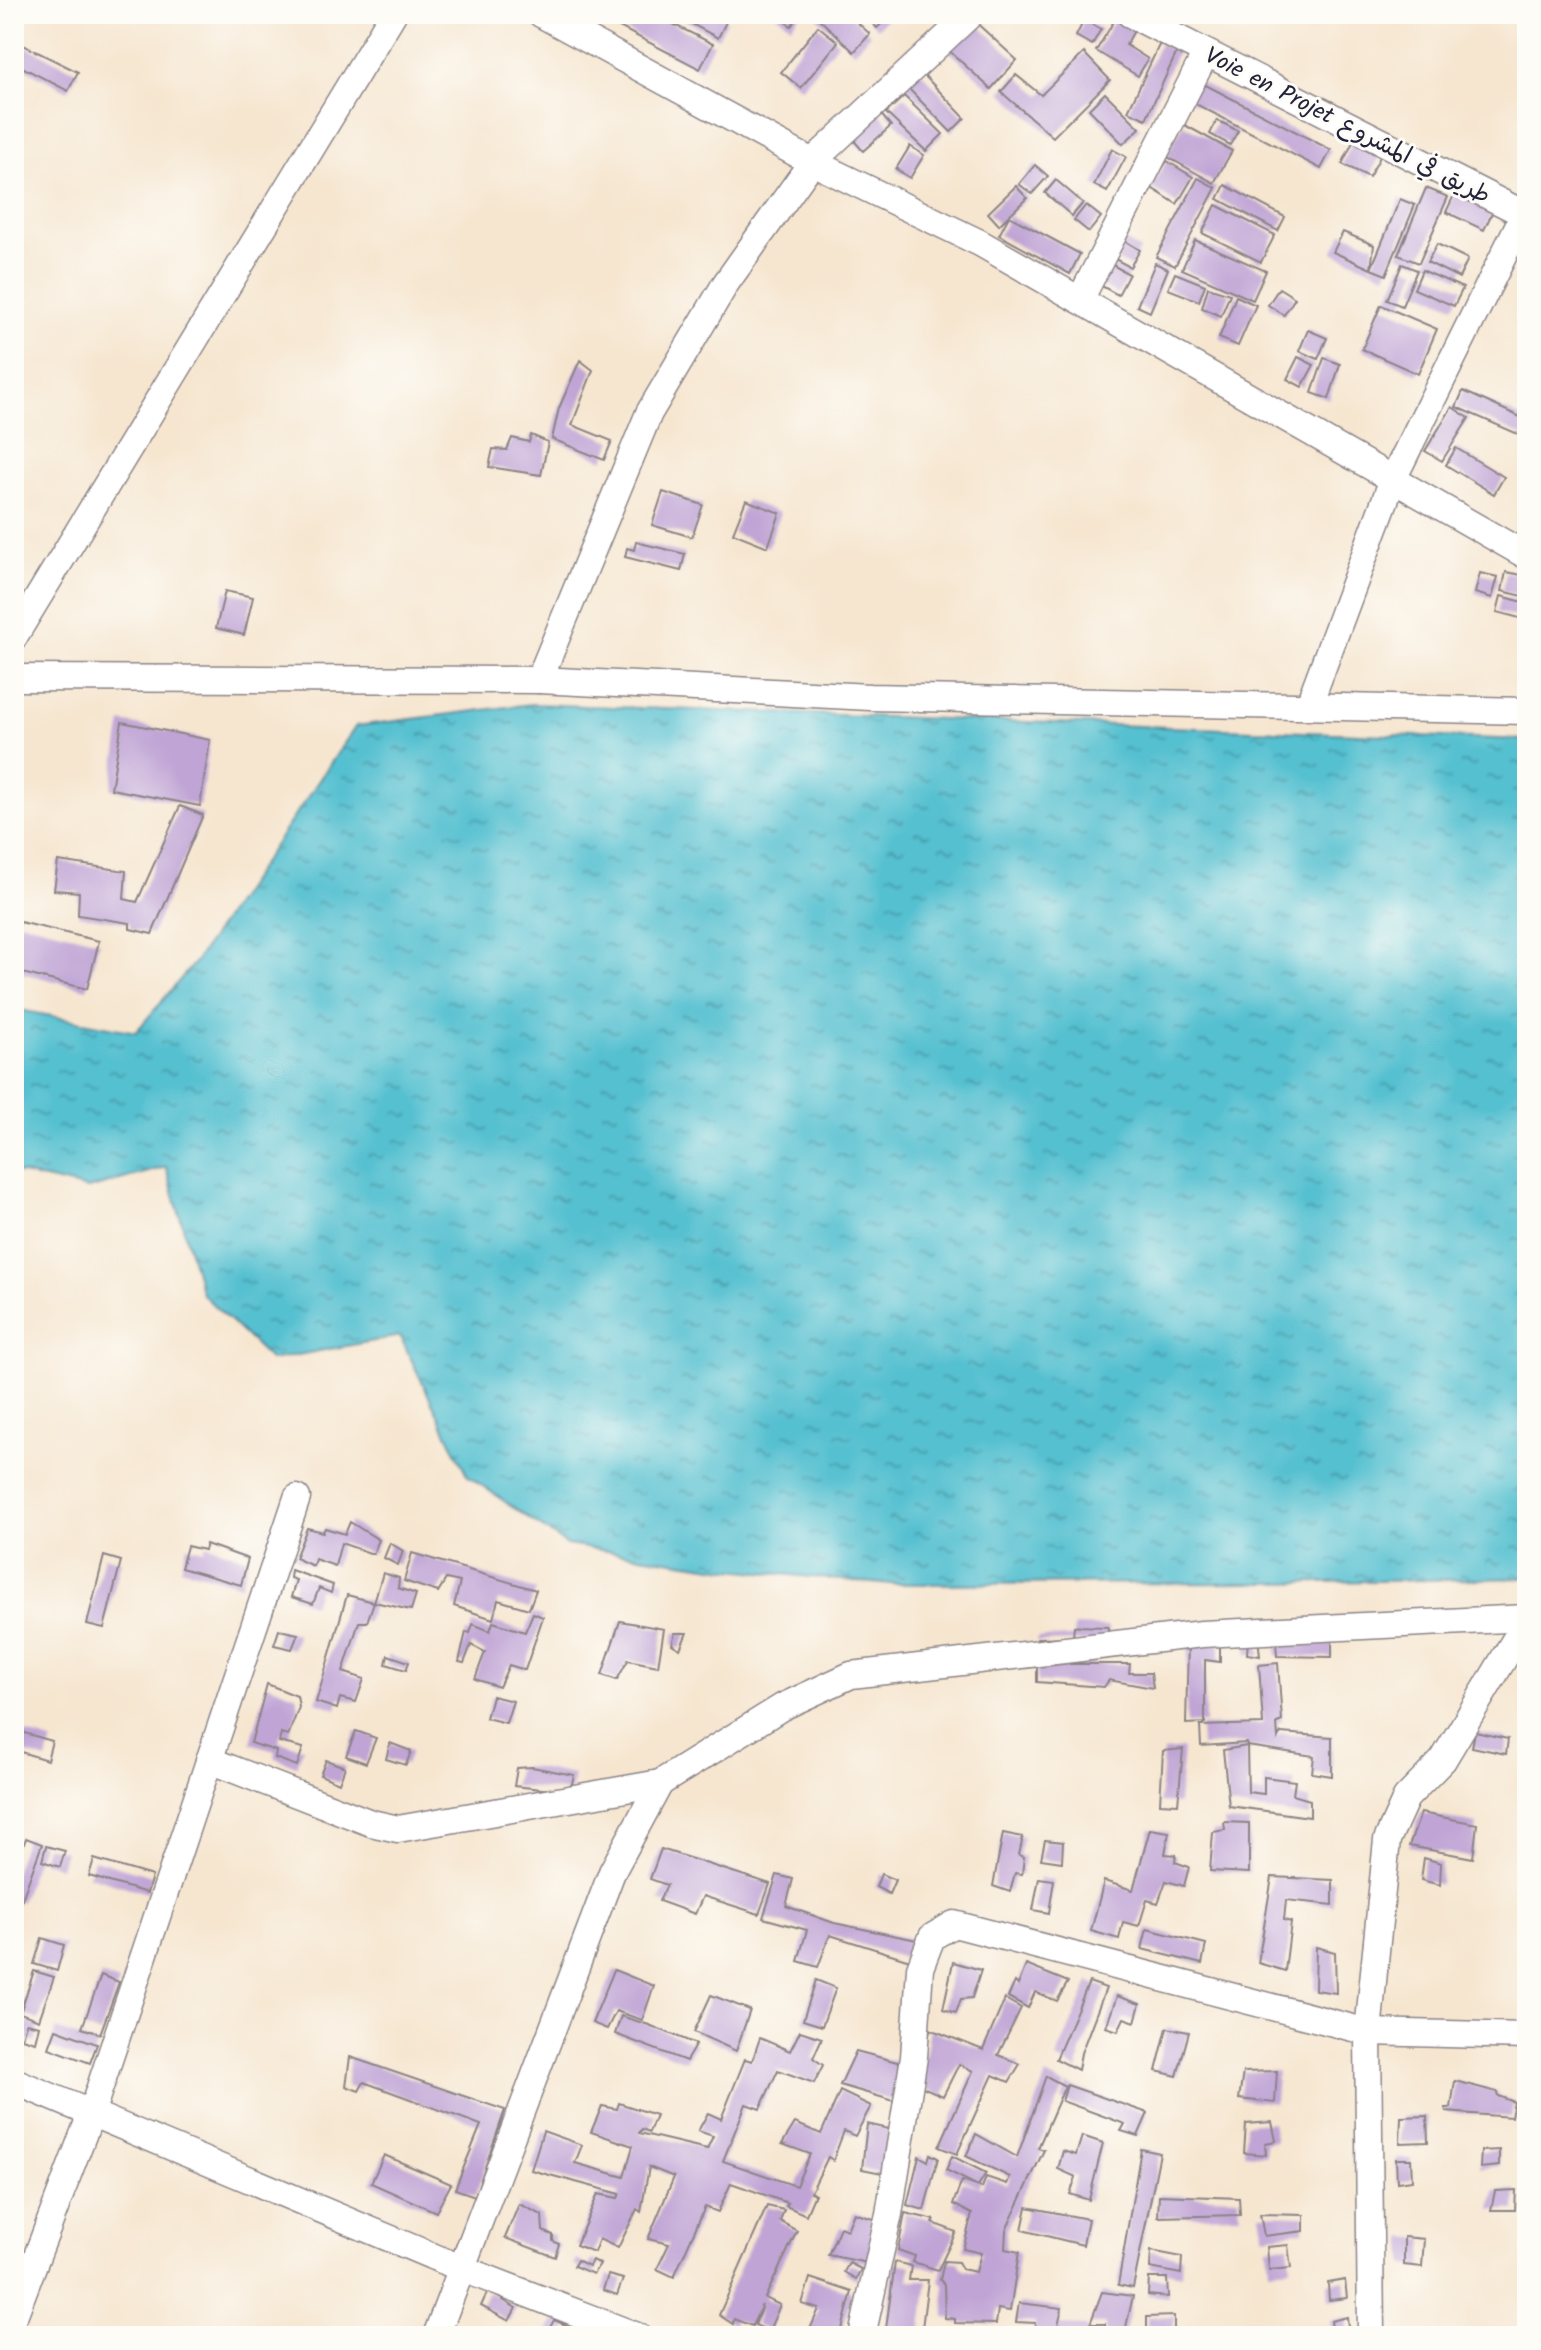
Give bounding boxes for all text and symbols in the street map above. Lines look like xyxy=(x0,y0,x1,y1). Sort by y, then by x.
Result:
street label: Voie en Projet طريق في المشروع xyxy=(1197,37,1497,216)

